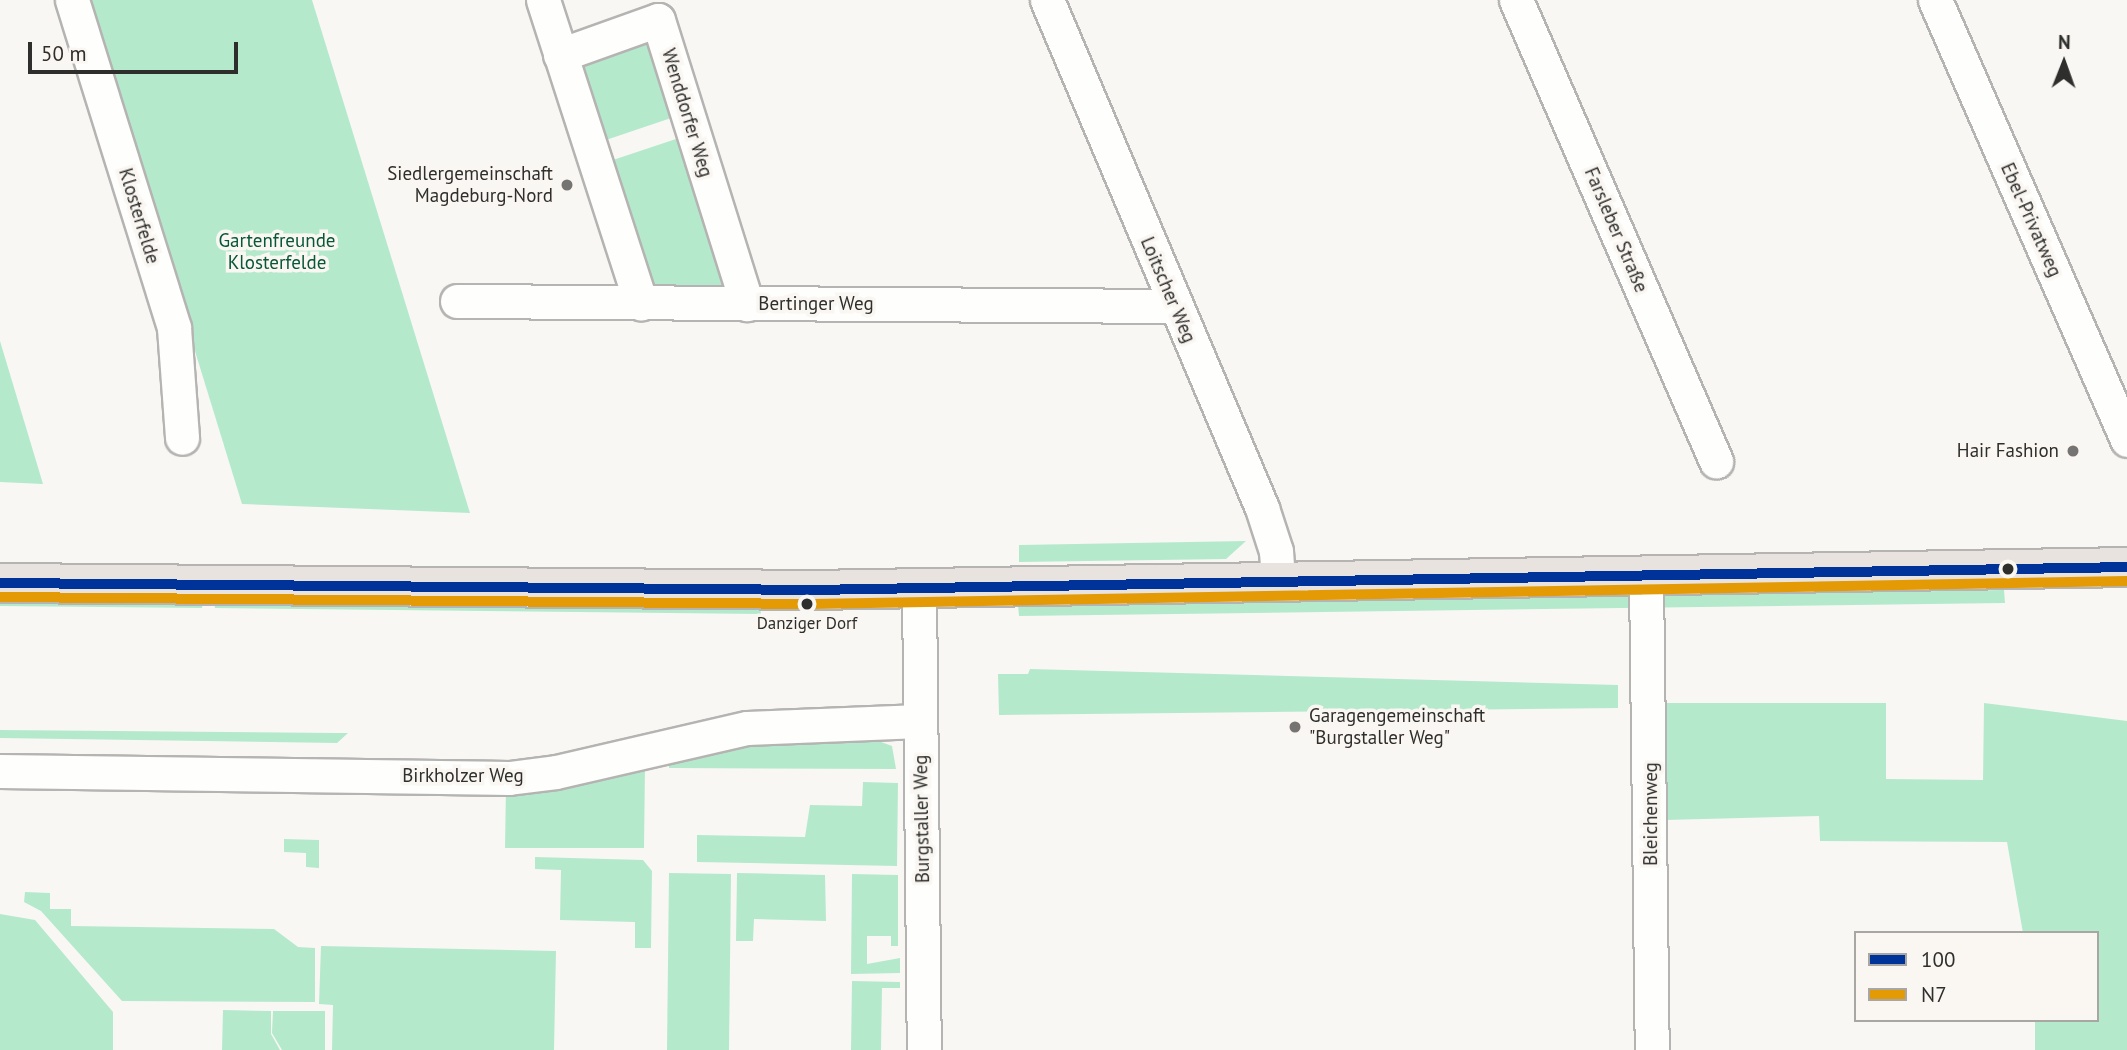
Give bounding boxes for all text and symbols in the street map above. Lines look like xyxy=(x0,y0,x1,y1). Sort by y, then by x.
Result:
scale bar xyxy=(32,28,242,72)
north arrow xyxy=(2029,28,2099,98)
text: N xyxy=(2058,30,2071,54)
text: 50 m xyxy=(41,40,87,67)
street label: Wenddorfer Weg xyxy=(657,46,717,180)
street label: Ebel-Privatweg xyxy=(1996,159,2066,281)
place label: Siedlergemeinschaft Magdeburg-Nord xyxy=(387,163,553,207)
street label: Farsleber Straße xyxy=(1579,164,1653,296)
street label: Klosterfelde xyxy=(114,166,164,266)
marker: Siedlergemeinschaft Magdeburg-Nord xyxy=(559,177,575,193)
park label: Gartenfreunde Klosterfelde xyxy=(218,230,336,274)
street label: Loitscher Weg xyxy=(1135,233,1201,347)
street label: Bertinger Weg xyxy=(758,293,874,315)
place label: Hair Fashion xyxy=(1957,440,2059,462)
marker: Hair Fashion xyxy=(2065,443,2081,459)
unlabelled marker xyxy=(2001,562,2015,576)
marker: Danziger Dorf xyxy=(800,597,814,611)
place label: Danziger Dorf xyxy=(757,614,857,634)
place label: Garagengemeinschaft "Burgstaller Weg" xyxy=(1309,705,1485,749)
marker: Garagengemeinschaft "Burgstaller Weg" xyxy=(1287,719,1303,735)
street label: Burgstaller Weg xyxy=(909,754,935,884)
street label: Bleichenweg xyxy=(1640,762,1662,866)
street label: Birkholzer Weg xyxy=(402,765,524,787)
legend xyxy=(1854,931,2099,1022)
text: 100 xyxy=(1921,946,1955,973)
text: N7 xyxy=(1921,981,1947,1008)

